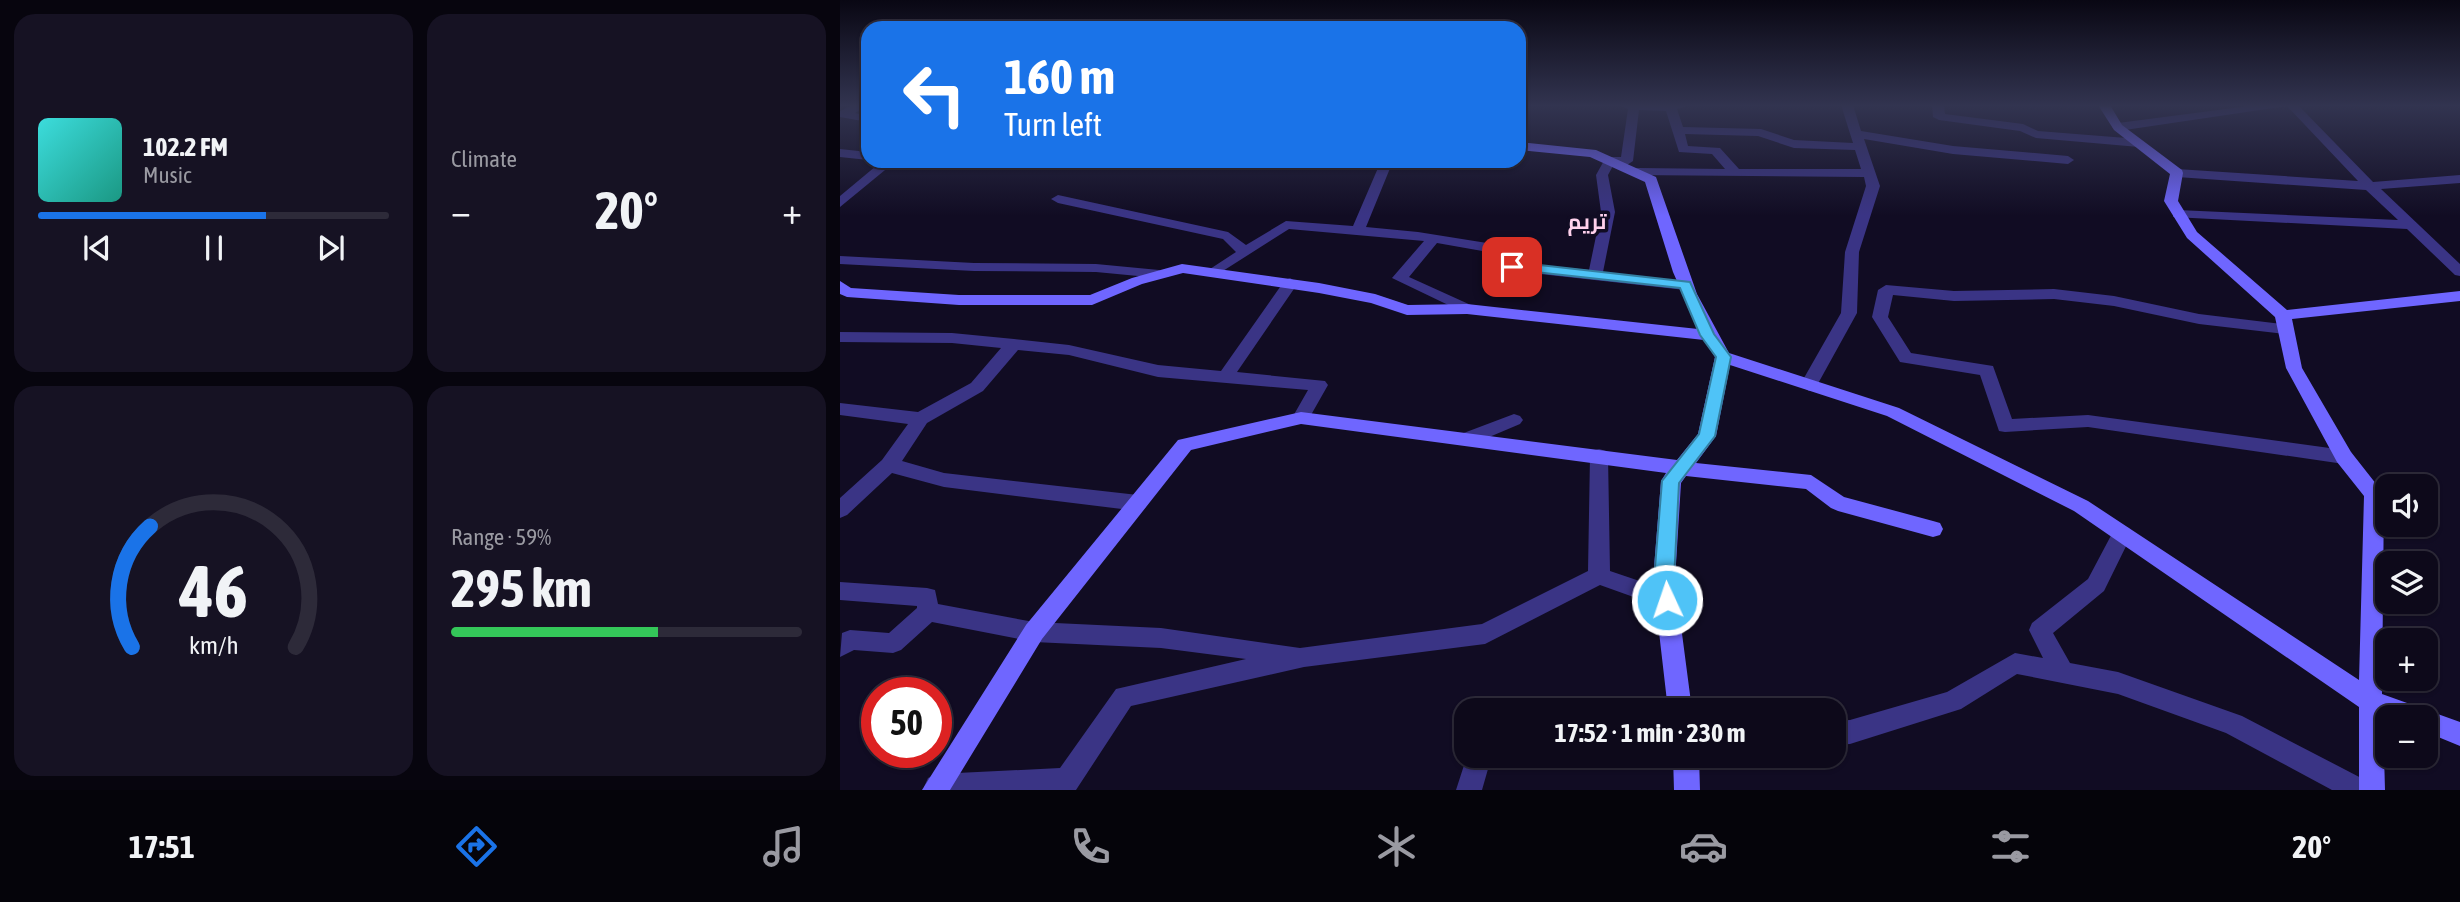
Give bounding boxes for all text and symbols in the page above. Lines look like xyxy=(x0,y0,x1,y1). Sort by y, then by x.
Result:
text: 160 m xyxy=(1004,48,1115,104)
icon: left xyxy=(889,49,980,140)
text: Turn left xyxy=(1004,106,1102,143)
text: 102.2 FM xyxy=(143,132,228,162)
text: Climate xyxy=(451,146,517,172)
text: Music xyxy=(143,162,191,188)
text: 20° xyxy=(595,180,658,240)
text: − xyxy=(451,189,471,232)
text: + xyxy=(782,189,802,232)
district label: تريم xyxy=(1568,209,1608,236)
icon: previous xyxy=(78,229,116,267)
icon: pause xyxy=(195,229,233,267)
icon: next xyxy=(312,229,350,267)
pin xyxy=(1482,237,1542,297)
icon: arrive xyxy=(1493,248,1531,286)
map controls xyxy=(2375,474,2438,768)
button: sound xyxy=(2375,474,2438,537)
text: Range · 59% xyxy=(451,524,551,550)
text: 46 xyxy=(178,549,248,632)
button: layers xyxy=(2375,551,2438,614)
text: 295 km xyxy=(451,558,592,618)
position arrow xyxy=(1630,563,1704,637)
button: + xyxy=(2375,628,2438,691)
text: km/h xyxy=(189,631,238,659)
speed limit sign: 50 xyxy=(861,677,952,768)
button: − xyxy=(2375,705,2438,768)
text: 17:52 · 1 min · 230 m xyxy=(1555,718,1745,748)
icon: directions xyxy=(452,822,501,871)
icon: music xyxy=(759,822,808,871)
icon: phone xyxy=(1066,822,1115,871)
icon: climate xyxy=(1372,822,1421,871)
icon: car xyxy=(1679,822,1728,871)
icon: filters xyxy=(1986,822,2035,871)
text: 17:51 xyxy=(129,828,195,865)
text: 20° xyxy=(2292,828,2331,865)

